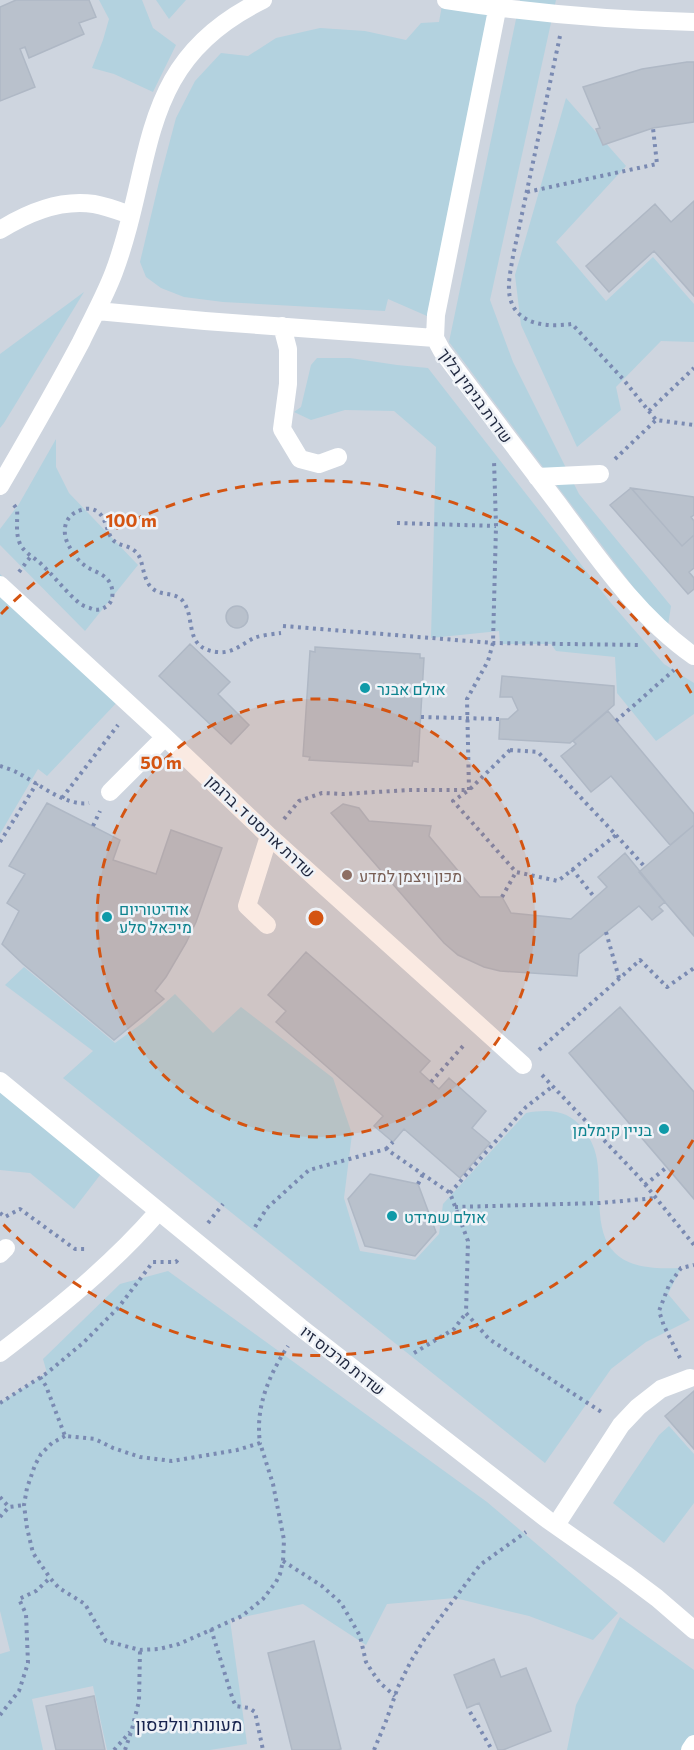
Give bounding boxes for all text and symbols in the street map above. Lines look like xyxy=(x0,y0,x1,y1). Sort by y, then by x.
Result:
street label: שדרת בנימין בלוך xyxy=(435,344,517,446)
text: 100 m xyxy=(105,509,157,531)
place label: אולם אבנר xyxy=(377,679,446,698)
marker: אולם אבנר xyxy=(358,681,372,695)
text: 50 m xyxy=(140,751,182,773)
street label: שדרת ארנסט ד. ברגמן xyxy=(203,771,319,881)
place label: מכון ויצמן למדע xyxy=(359,866,462,885)
marker: מכון ויצמן למדע xyxy=(340,868,354,882)
place label: אודיטוריום מיכאל סלע xyxy=(119,899,192,936)
centre of rings xyxy=(306,908,326,928)
marker: אודיטוריום מיכאל סלע xyxy=(100,910,114,924)
place label: בניין קימלמן xyxy=(573,1120,653,1139)
marker: בניין קימלמן xyxy=(657,1122,671,1136)
place label: אולם שמידט xyxy=(404,1207,486,1226)
marker: אולם שמידט xyxy=(385,1209,399,1223)
street label: שדרת מרכוס זיו xyxy=(297,1321,389,1399)
district label: מעונות וולפסון xyxy=(136,1713,242,1735)

